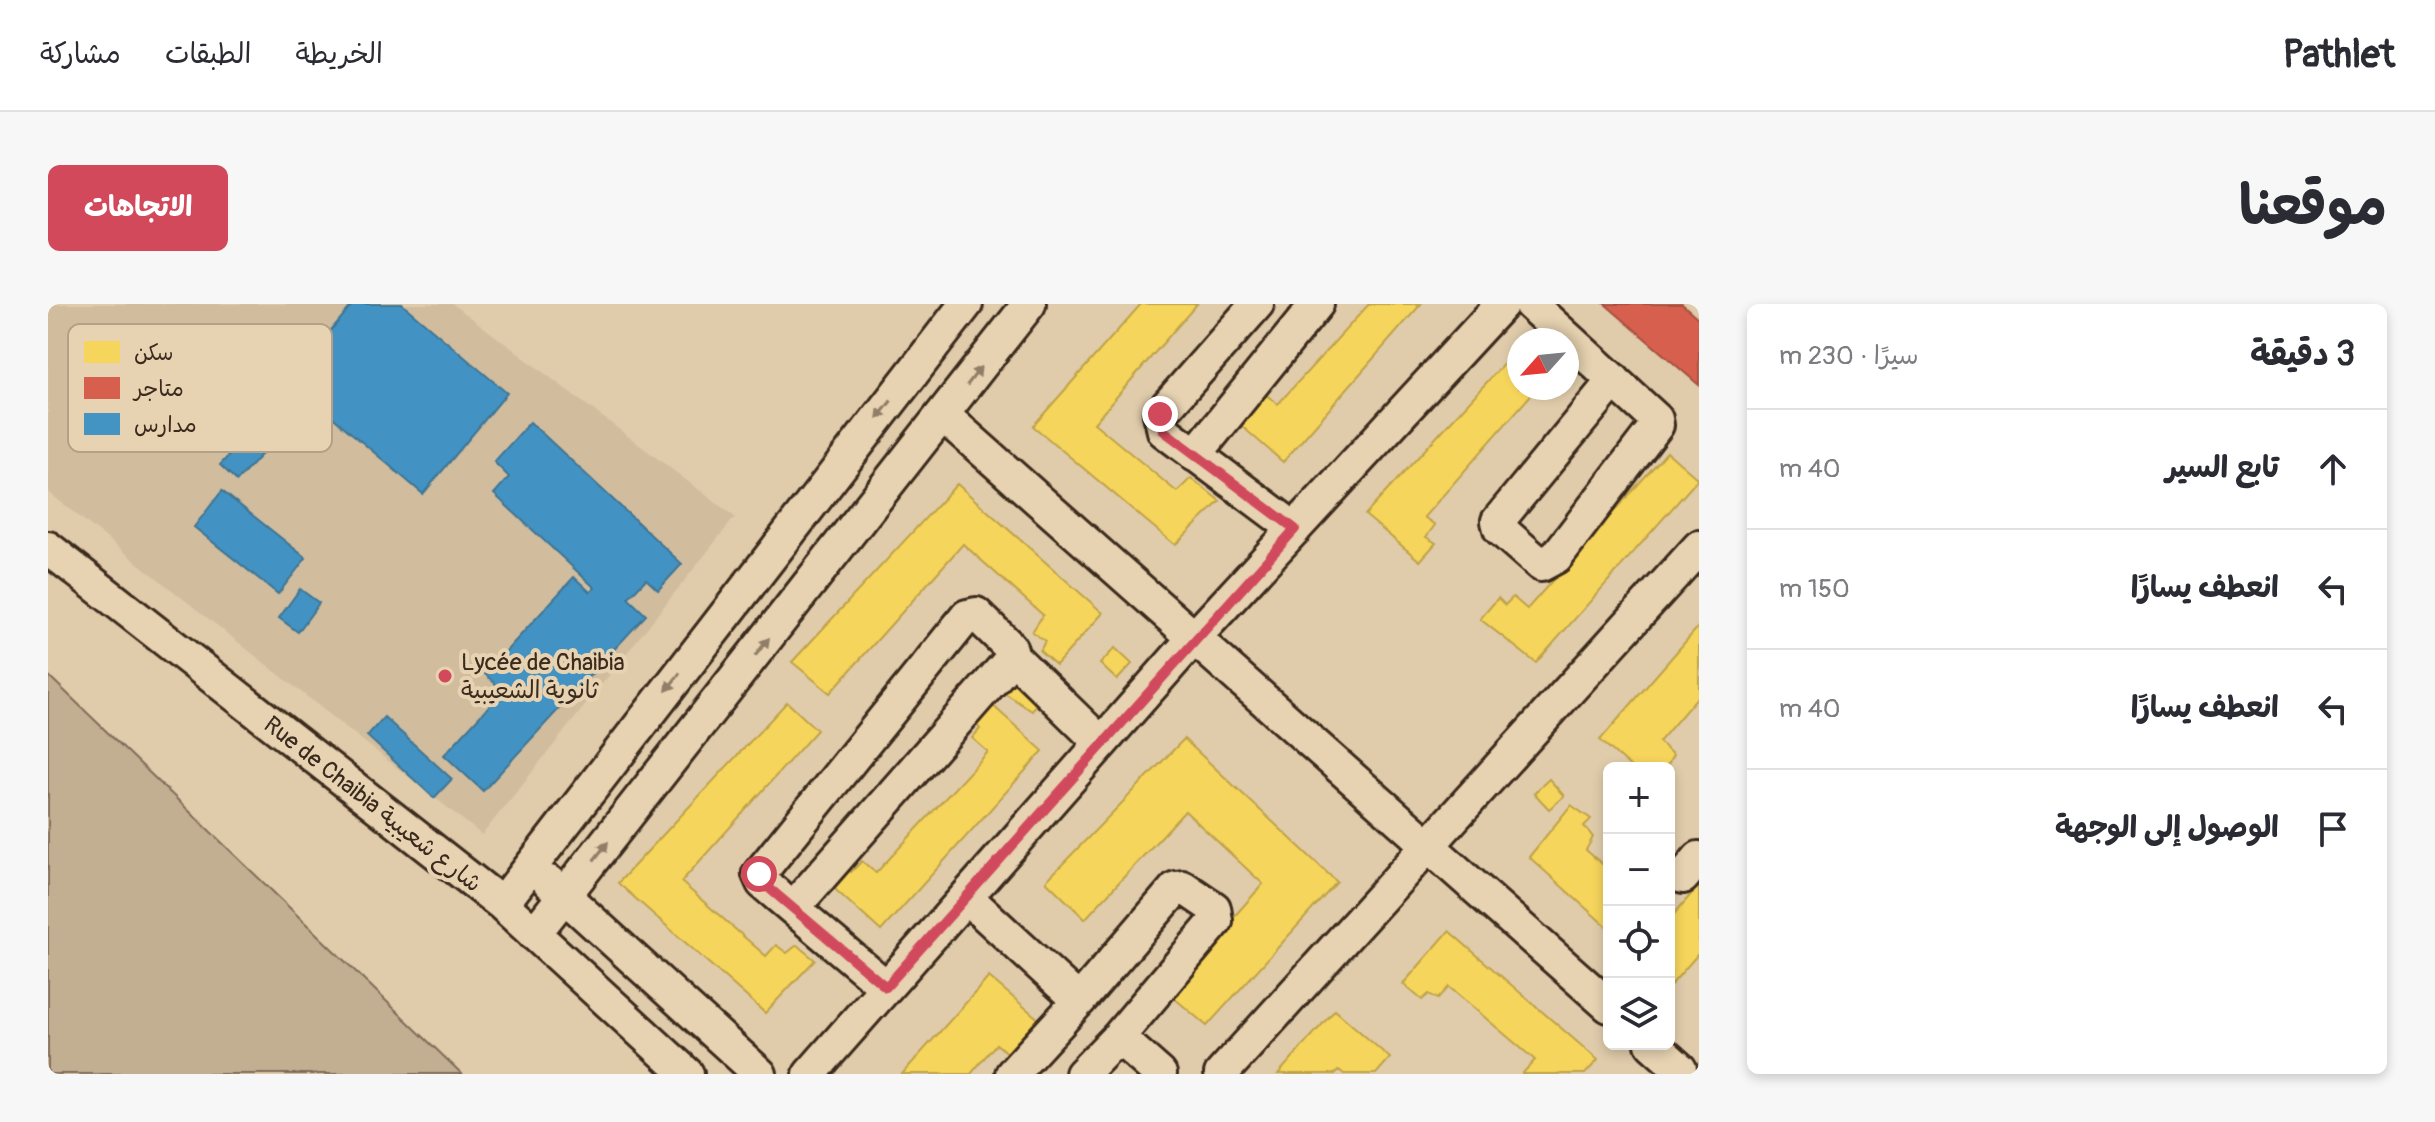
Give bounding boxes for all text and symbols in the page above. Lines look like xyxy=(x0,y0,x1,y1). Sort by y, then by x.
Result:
text: Pathlet xyxy=(2283,31,2395,79)
text: مشاركة xyxy=(40,37,121,72)
text: الطبقات xyxy=(165,37,251,72)
text: الخريطة xyxy=(295,37,383,72)
button: الاتجاهات xyxy=(48,165,228,251)
text: موقعنا xyxy=(2239,172,2387,241)
legend xyxy=(68,324,332,452)
north arrow xyxy=(1507,328,1579,400)
text: 3 دقيقة xyxy=(2250,333,2355,376)
text: سكن xyxy=(134,339,174,367)
text: سيرًا · 230 m xyxy=(1779,340,1919,372)
one-way arrow xyxy=(966,366,982,387)
text: متاجر xyxy=(132,375,184,403)
route end xyxy=(1142,396,1178,432)
one-way arrow xyxy=(876,400,893,420)
text: مدارس xyxy=(134,411,197,439)
icon: ahead xyxy=(2311,447,2355,491)
text: تابع السير xyxy=(2166,449,2279,486)
text: 40 m xyxy=(1779,453,1841,485)
icon: left xyxy=(2311,567,2355,611)
text: انعطف يسارًا xyxy=(2131,569,2279,606)
text: 150 m xyxy=(1779,573,1850,605)
one-way arrow xyxy=(753,637,769,657)
place label: Lycée de Chaibia ثانوية الشعيبية xyxy=(461,648,625,705)
marker: Lycée de Chaibia ثانوية الشعيبية xyxy=(436,667,454,685)
one-way arrow xyxy=(666,672,682,692)
icon: left xyxy=(2311,687,2355,731)
text: انعطف يسارًا xyxy=(2131,689,2279,726)
text: 40 m xyxy=(1779,693,1841,725)
street label: Rue de Chaibia شارع شعيبية xyxy=(257,710,488,900)
map controls xyxy=(1603,762,1675,1050)
button: + xyxy=(1603,762,1675,834)
icon: arrive xyxy=(2311,807,2355,851)
text: الوصول إلى الوجهة xyxy=(2055,809,2279,846)
button: − xyxy=(1603,834,1675,906)
one-way arrow xyxy=(592,841,608,861)
route start xyxy=(741,856,777,892)
button: locate xyxy=(1603,906,1675,978)
button: layers xyxy=(1603,978,1675,1050)

